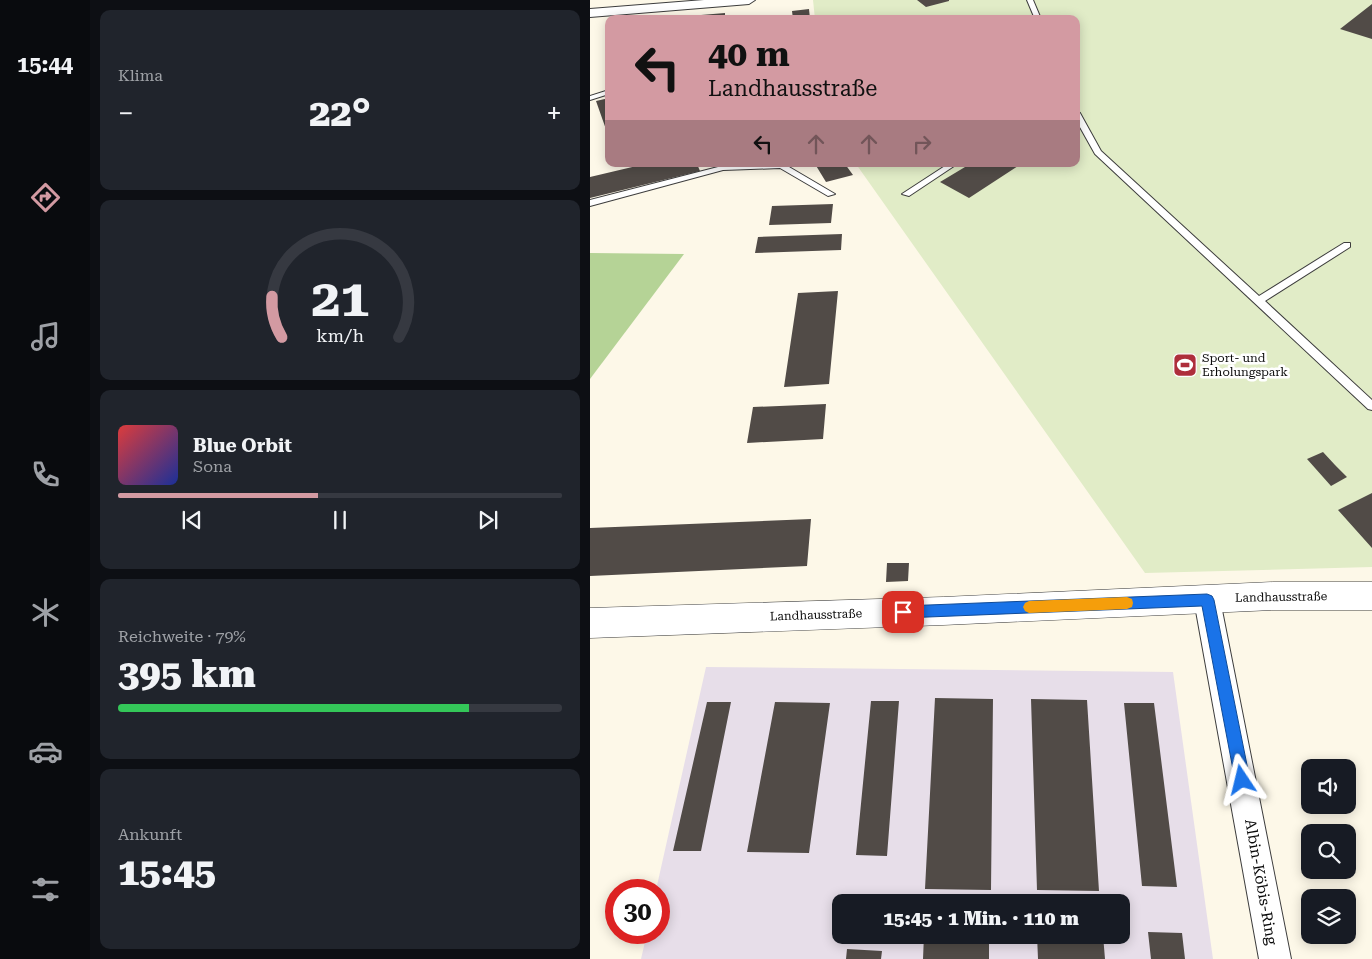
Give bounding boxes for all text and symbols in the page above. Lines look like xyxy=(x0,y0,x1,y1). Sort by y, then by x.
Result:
text: 40 m xyxy=(708,34,790,75)
icon: left xyxy=(625,35,690,100)
text: 15:44 xyxy=(17,52,73,77)
text: Klima xyxy=(118,66,163,85)
text: Landhausstraße xyxy=(708,76,877,101)
text: 22° xyxy=(309,91,371,135)
text: − xyxy=(118,97,134,130)
text: + xyxy=(546,97,562,130)
icon: left xyxy=(749,130,777,158)
icon: ahead xyxy=(802,130,830,158)
icon: ahead xyxy=(855,130,883,158)
icon: right xyxy=(908,130,936,158)
icon: directions xyxy=(28,180,63,215)
text: 21 xyxy=(311,268,369,329)
icon: music xyxy=(28,319,63,354)
text: km/h xyxy=(316,325,364,346)
place label: Sport- und Erholungspark xyxy=(1202,351,1288,379)
sports icon: Sport- und Erholungspark xyxy=(1172,352,1198,378)
text: Blue Orbit xyxy=(193,434,292,457)
icon: phone xyxy=(28,457,63,492)
text: Sona xyxy=(193,457,232,476)
icon: previous xyxy=(178,506,206,534)
icon: pause xyxy=(326,506,354,534)
icon: next xyxy=(474,506,502,534)
street label: Landhausstraße xyxy=(1235,589,1328,605)
pin xyxy=(882,591,924,633)
icon: climate xyxy=(28,595,63,630)
icon: arrive xyxy=(889,598,917,626)
street label: Landhausstraße xyxy=(770,606,863,624)
text: Reichweite · 79% xyxy=(118,627,246,646)
text: 395 km xyxy=(118,652,256,696)
icon: car xyxy=(28,734,63,769)
position arrow xyxy=(1215,753,1267,805)
map controls xyxy=(1301,759,1356,944)
button: sound xyxy=(1301,759,1356,814)
street label: Albin-Köbis-Ring xyxy=(1241,818,1281,947)
button: search xyxy=(1301,824,1356,879)
text: Ankunft xyxy=(118,825,182,844)
text: 15:45 xyxy=(118,850,216,894)
icon: filters xyxy=(28,872,63,907)
speed limit sign: 30 xyxy=(605,879,670,944)
button: layers xyxy=(1301,889,1356,944)
text: 15:45 · 1 Min. · 110 m xyxy=(883,907,1079,930)

